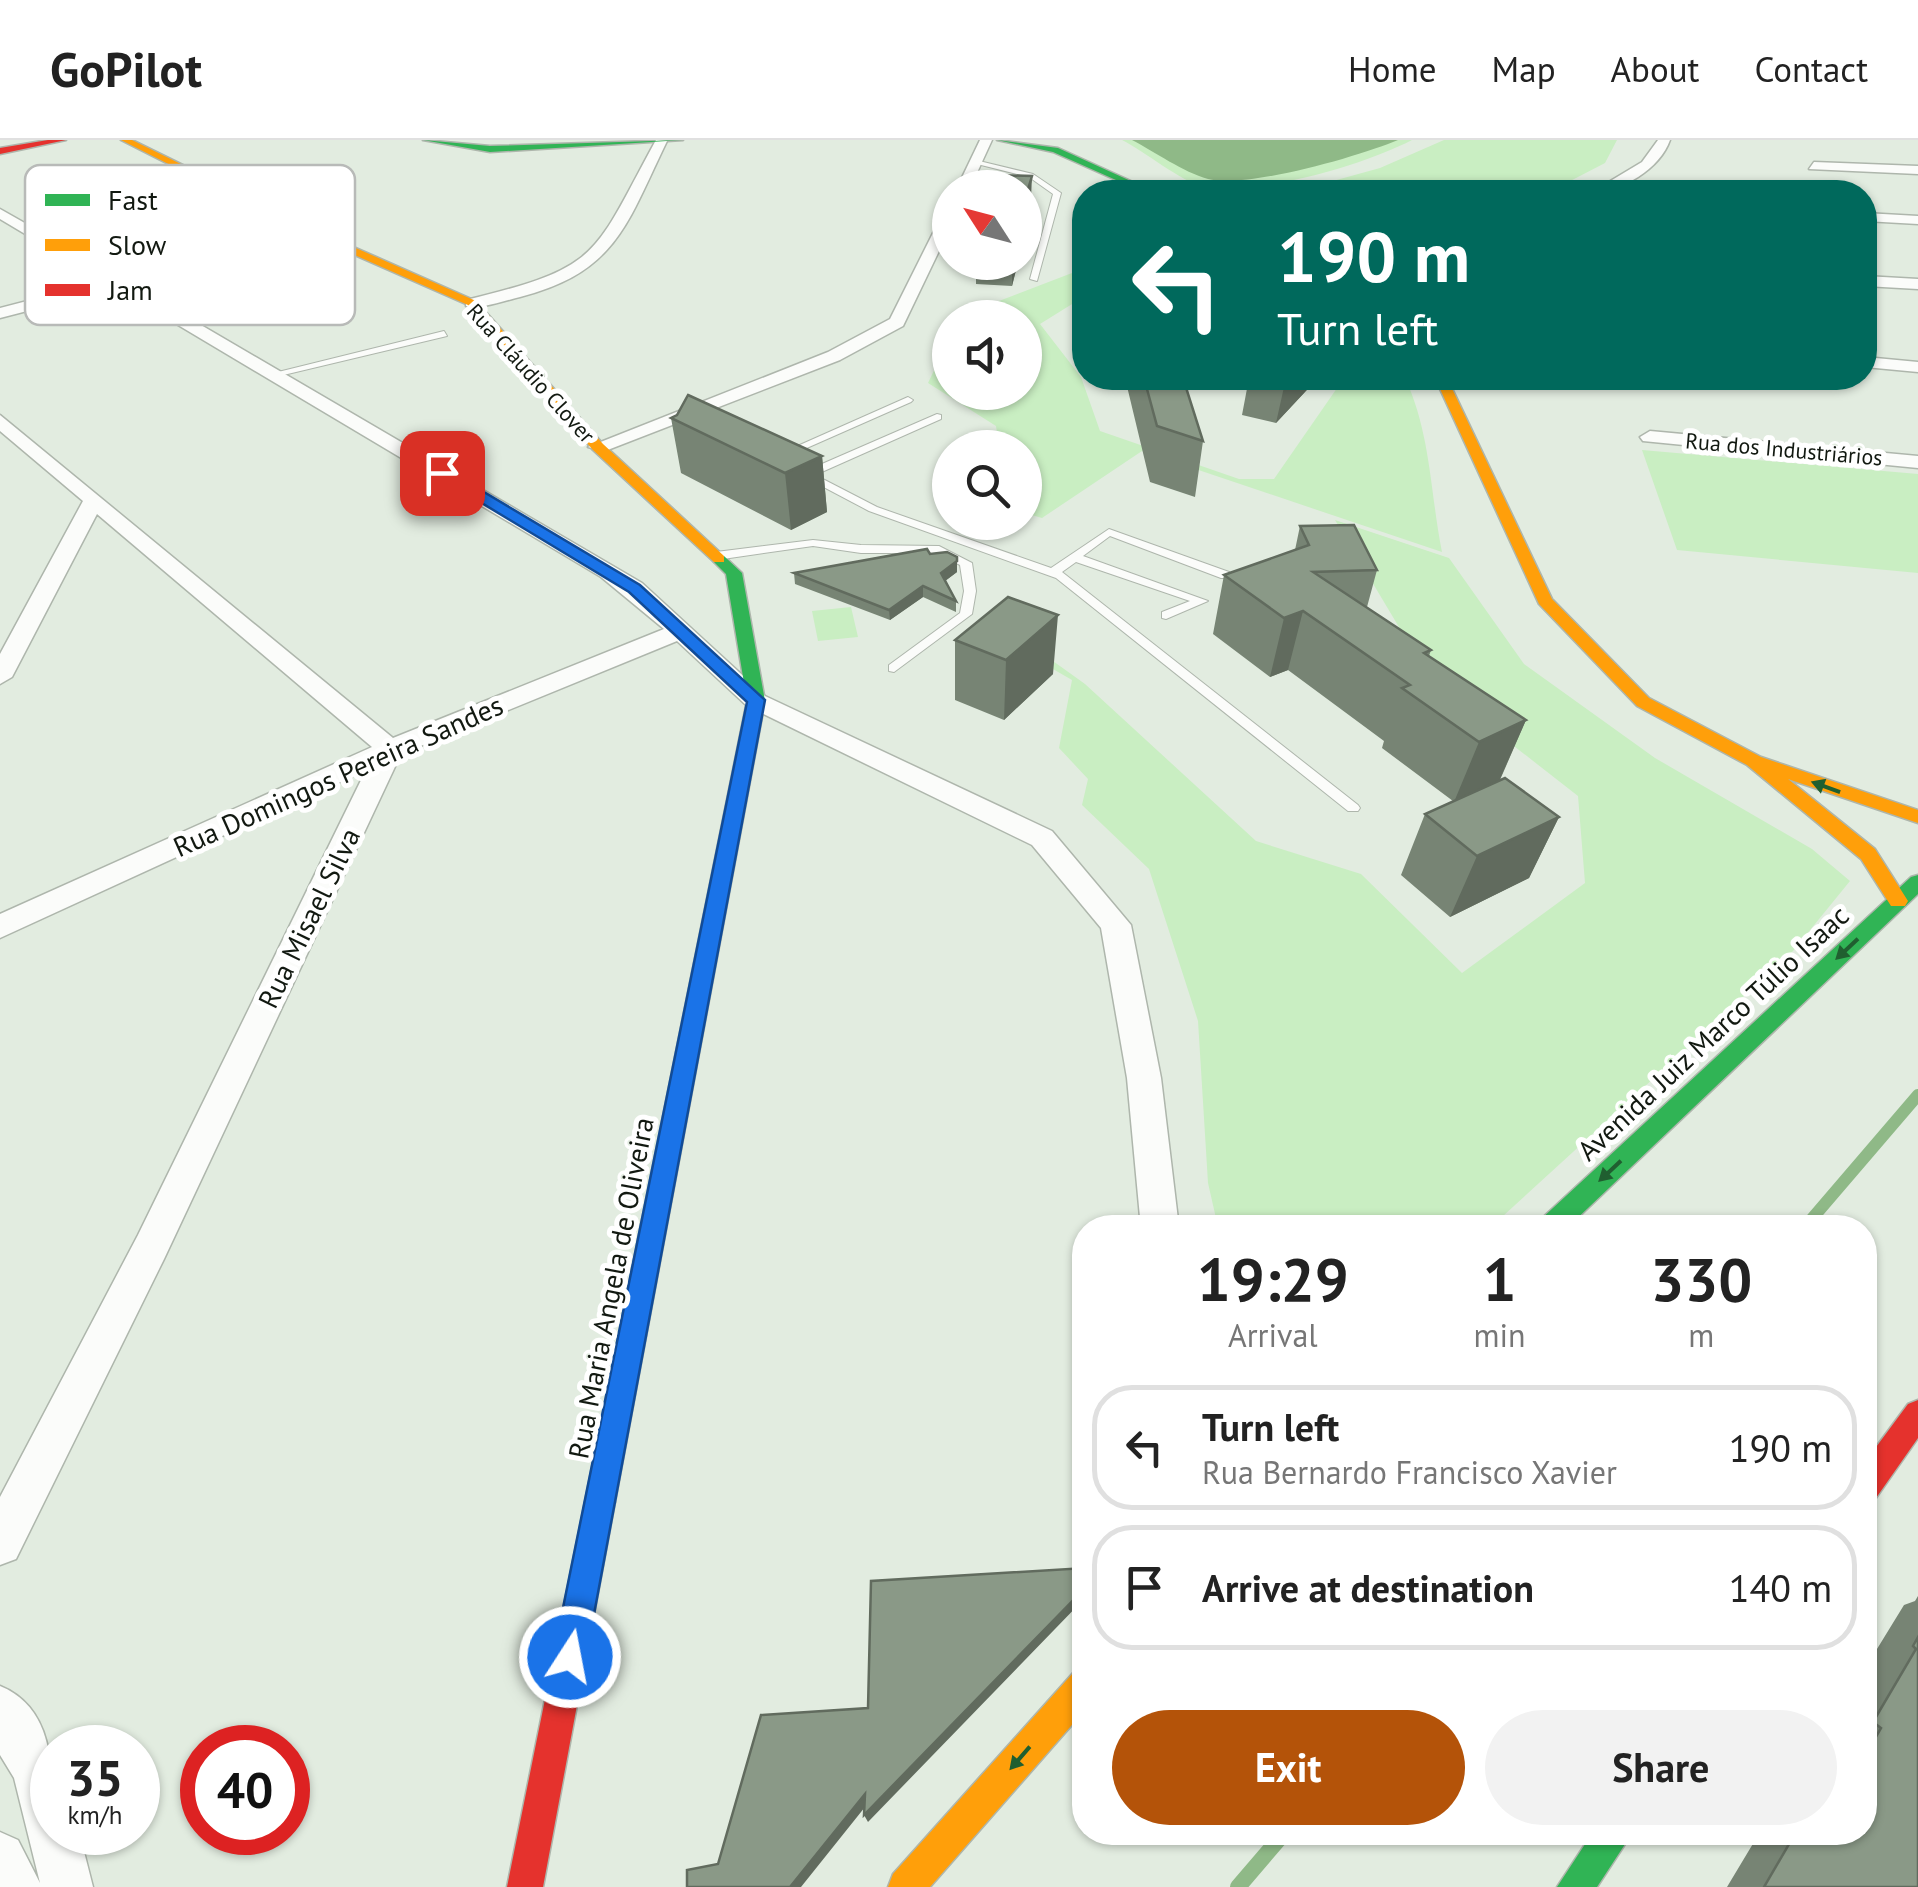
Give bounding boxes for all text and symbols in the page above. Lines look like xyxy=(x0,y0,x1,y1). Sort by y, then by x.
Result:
text: GoPilot xyxy=(50,38,202,100)
text: Home xyxy=(1348,46,1437,92)
text: Map xyxy=(1492,46,1556,92)
text: About xyxy=(1611,46,1699,92)
text: Contact xyxy=(1754,46,1868,92)
legend xyxy=(25,165,355,325)
north arrow xyxy=(932,170,1042,280)
map controls xyxy=(932,170,1042,540)
text: Fast xyxy=(108,181,158,218)
text: 190 m xyxy=(1277,211,1470,301)
icon: left xyxy=(1112,220,1242,350)
text: Slow xyxy=(108,226,167,263)
text: Jam xyxy=(107,271,153,308)
street label: Rua Cláudio Clover xyxy=(461,297,601,449)
text: Turn left xyxy=(1277,299,1438,357)
button: sound xyxy=(932,300,1042,410)
street label: Rua dos Industriários xyxy=(1684,426,1884,472)
button: search xyxy=(932,430,1042,540)
pin xyxy=(400,431,485,516)
icon: arrive xyxy=(415,446,470,501)
street label: Rua Domingos Pereira Sandes xyxy=(167,686,508,865)
one-way arrow xyxy=(1810,779,1840,794)
street label: Rua Misael Silva xyxy=(249,822,368,1014)
street label: Avenida Juiz Marco Túlio Isaac xyxy=(1569,897,1856,1168)
one-way arrow xyxy=(1835,937,1859,960)
street label: Rua Maria Angela de Oliveira xyxy=(559,1114,662,1462)
one-way arrow xyxy=(1598,1159,1622,1182)
text: 19:29 xyxy=(1197,1240,1349,1318)
text: 1 xyxy=(1483,1240,1517,1318)
text: 330 xyxy=(1650,1240,1752,1318)
text: Arrival xyxy=(1228,1314,1318,1356)
text: min xyxy=(1474,1314,1526,1356)
text: m xyxy=(1688,1314,1714,1356)
text: Turn left xyxy=(1202,1402,1339,1451)
icon: left xyxy=(1117,1420,1172,1475)
text: 190 m xyxy=(1729,1423,1832,1472)
text: Rua Bernardo Francisco Xavier xyxy=(1202,1451,1617,1493)
icon: arrive xyxy=(1117,1560,1172,1615)
text: Arrive at destination xyxy=(1202,1563,1534,1612)
text: 140 m xyxy=(1729,1563,1832,1612)
position arrow xyxy=(518,1605,622,1709)
button: Exit xyxy=(1112,1710,1465,1825)
button: Share xyxy=(1485,1710,1837,1825)
speed limit sign: 40 xyxy=(180,1725,310,1855)
text: 35 xyxy=(67,1745,123,1810)
one-way arrow xyxy=(1010,1745,1032,1770)
text: km/h xyxy=(68,1799,122,1831)

